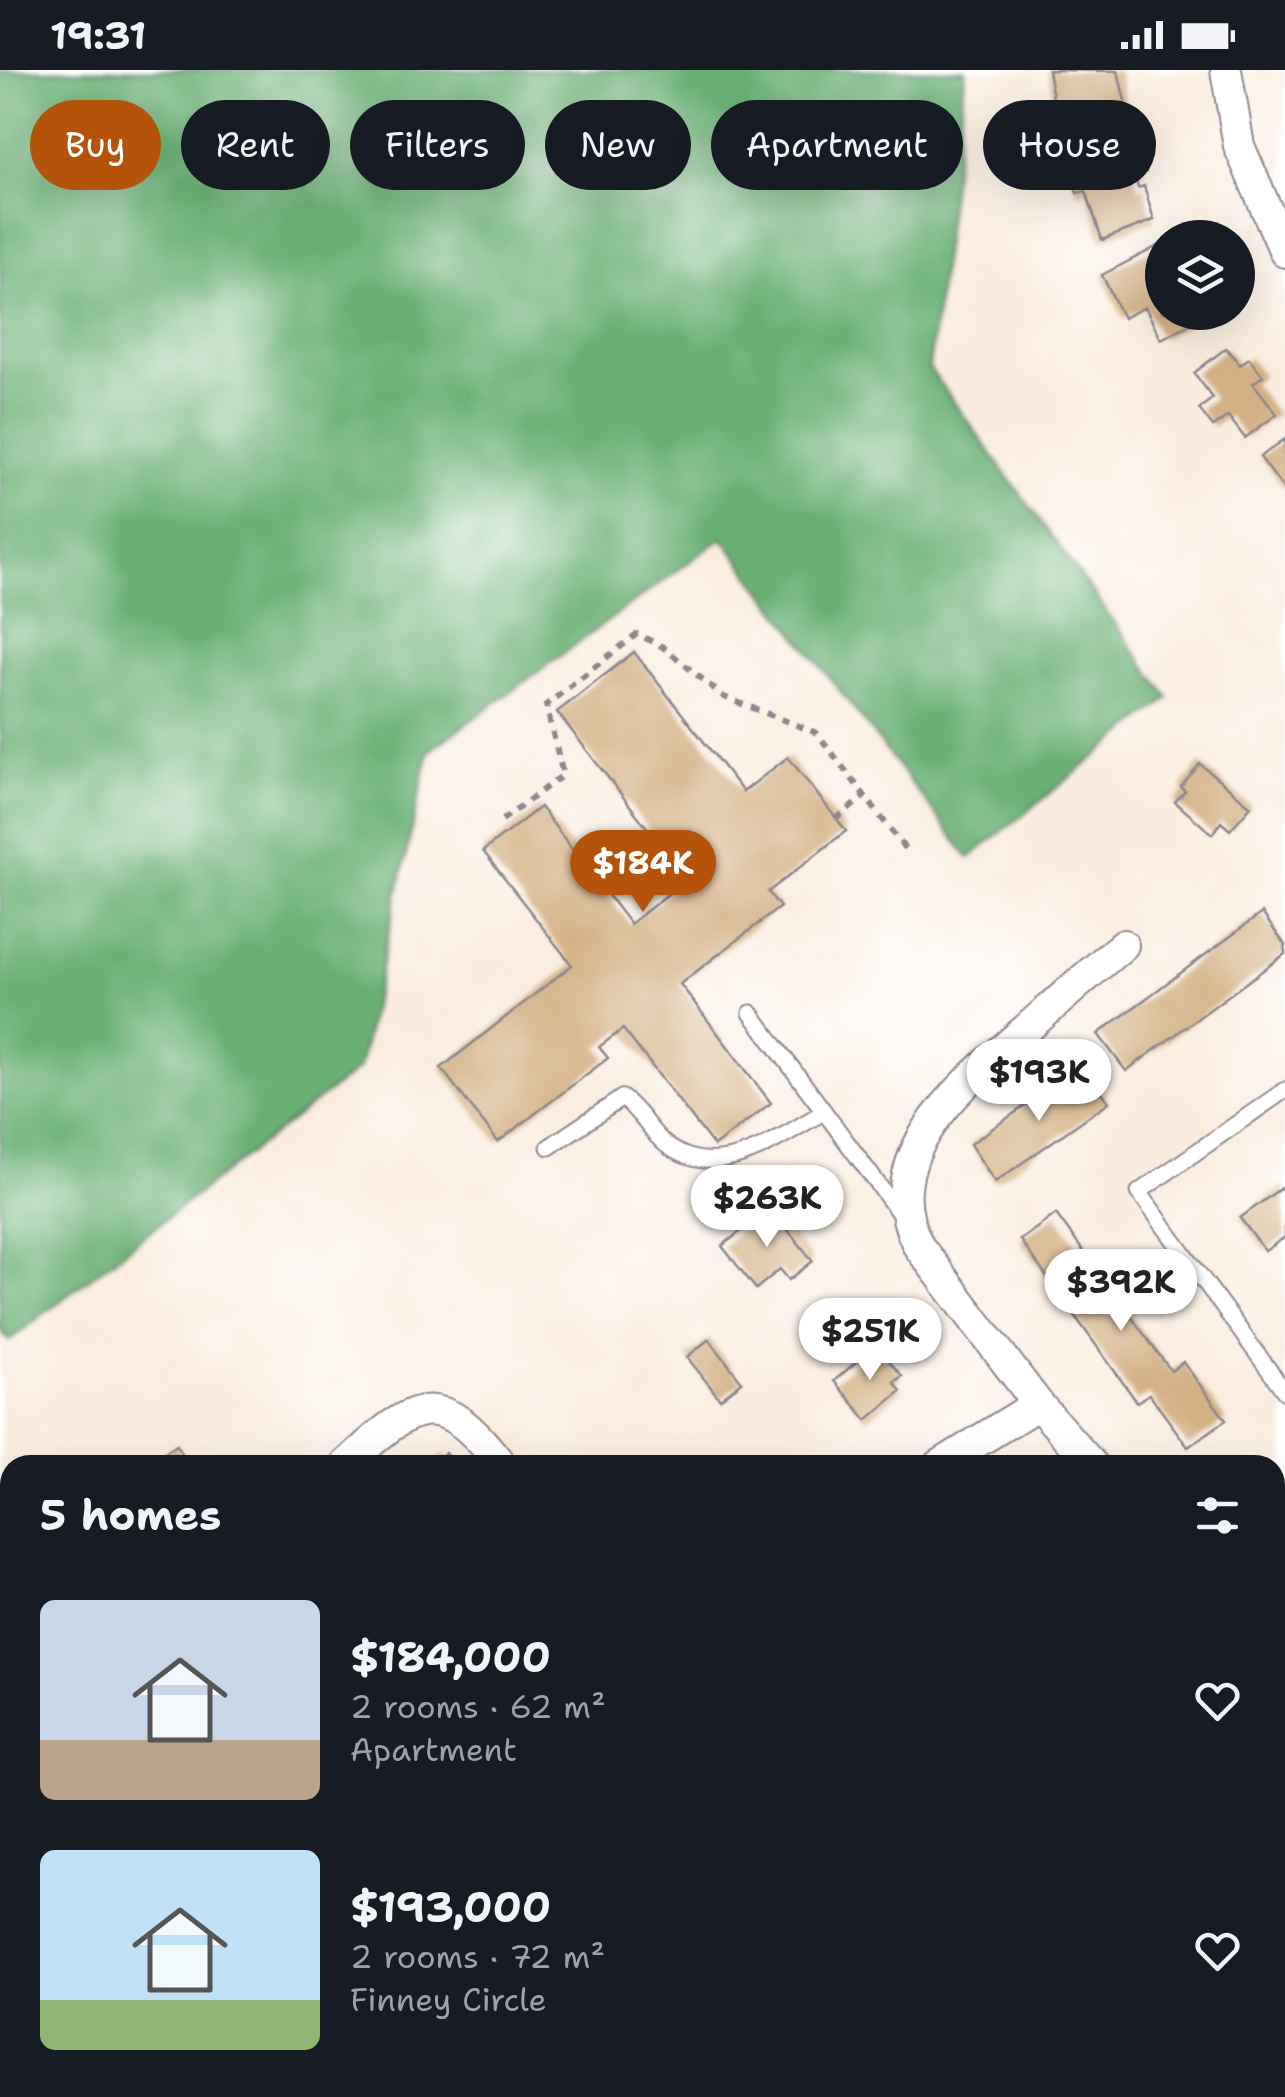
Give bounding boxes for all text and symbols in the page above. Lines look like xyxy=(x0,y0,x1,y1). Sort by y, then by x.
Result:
text: 19:31 xyxy=(50,10,146,61)
chip: Buy xyxy=(30,100,161,190)
chip: Rent xyxy=(181,100,330,190)
chip: Filters xyxy=(350,100,525,190)
chip: New xyxy=(545,100,691,190)
chip: Apartment xyxy=(711,100,963,190)
chip: House xyxy=(983,100,1156,190)
map controls xyxy=(1145,220,1255,330)
button: layers xyxy=(1145,220,1255,330)
pin: $184K xyxy=(573,830,713,915)
text: $184K xyxy=(592,841,694,884)
pin: $193K xyxy=(969,1039,1109,1124)
text: $193K xyxy=(988,1050,1090,1093)
pin: $263K xyxy=(697,1165,837,1250)
text: $263K xyxy=(713,1176,821,1219)
pin: $392K xyxy=(1051,1249,1191,1334)
text: $392K xyxy=(1066,1260,1176,1303)
pin: $251K xyxy=(800,1298,940,1383)
text: $251K xyxy=(821,1309,919,1352)
text: 5 homes xyxy=(40,1487,221,1543)
icon: filters xyxy=(1190,1488,1245,1543)
text: $184,000 xyxy=(350,1629,551,1685)
icon: home xyxy=(120,1640,240,1760)
icon: heart xyxy=(1190,1673,1245,1728)
text: 2 rooms · 62 m² xyxy=(350,1685,606,1728)
text: Apartment xyxy=(350,1728,517,1771)
text: $193,000 xyxy=(350,1879,551,1935)
icon: home xyxy=(120,1890,240,2010)
icon: heart xyxy=(1190,1923,1245,1978)
text: 2 rooms · 72 m² xyxy=(350,1935,605,1978)
text: Finney Circle xyxy=(350,1978,547,2021)

